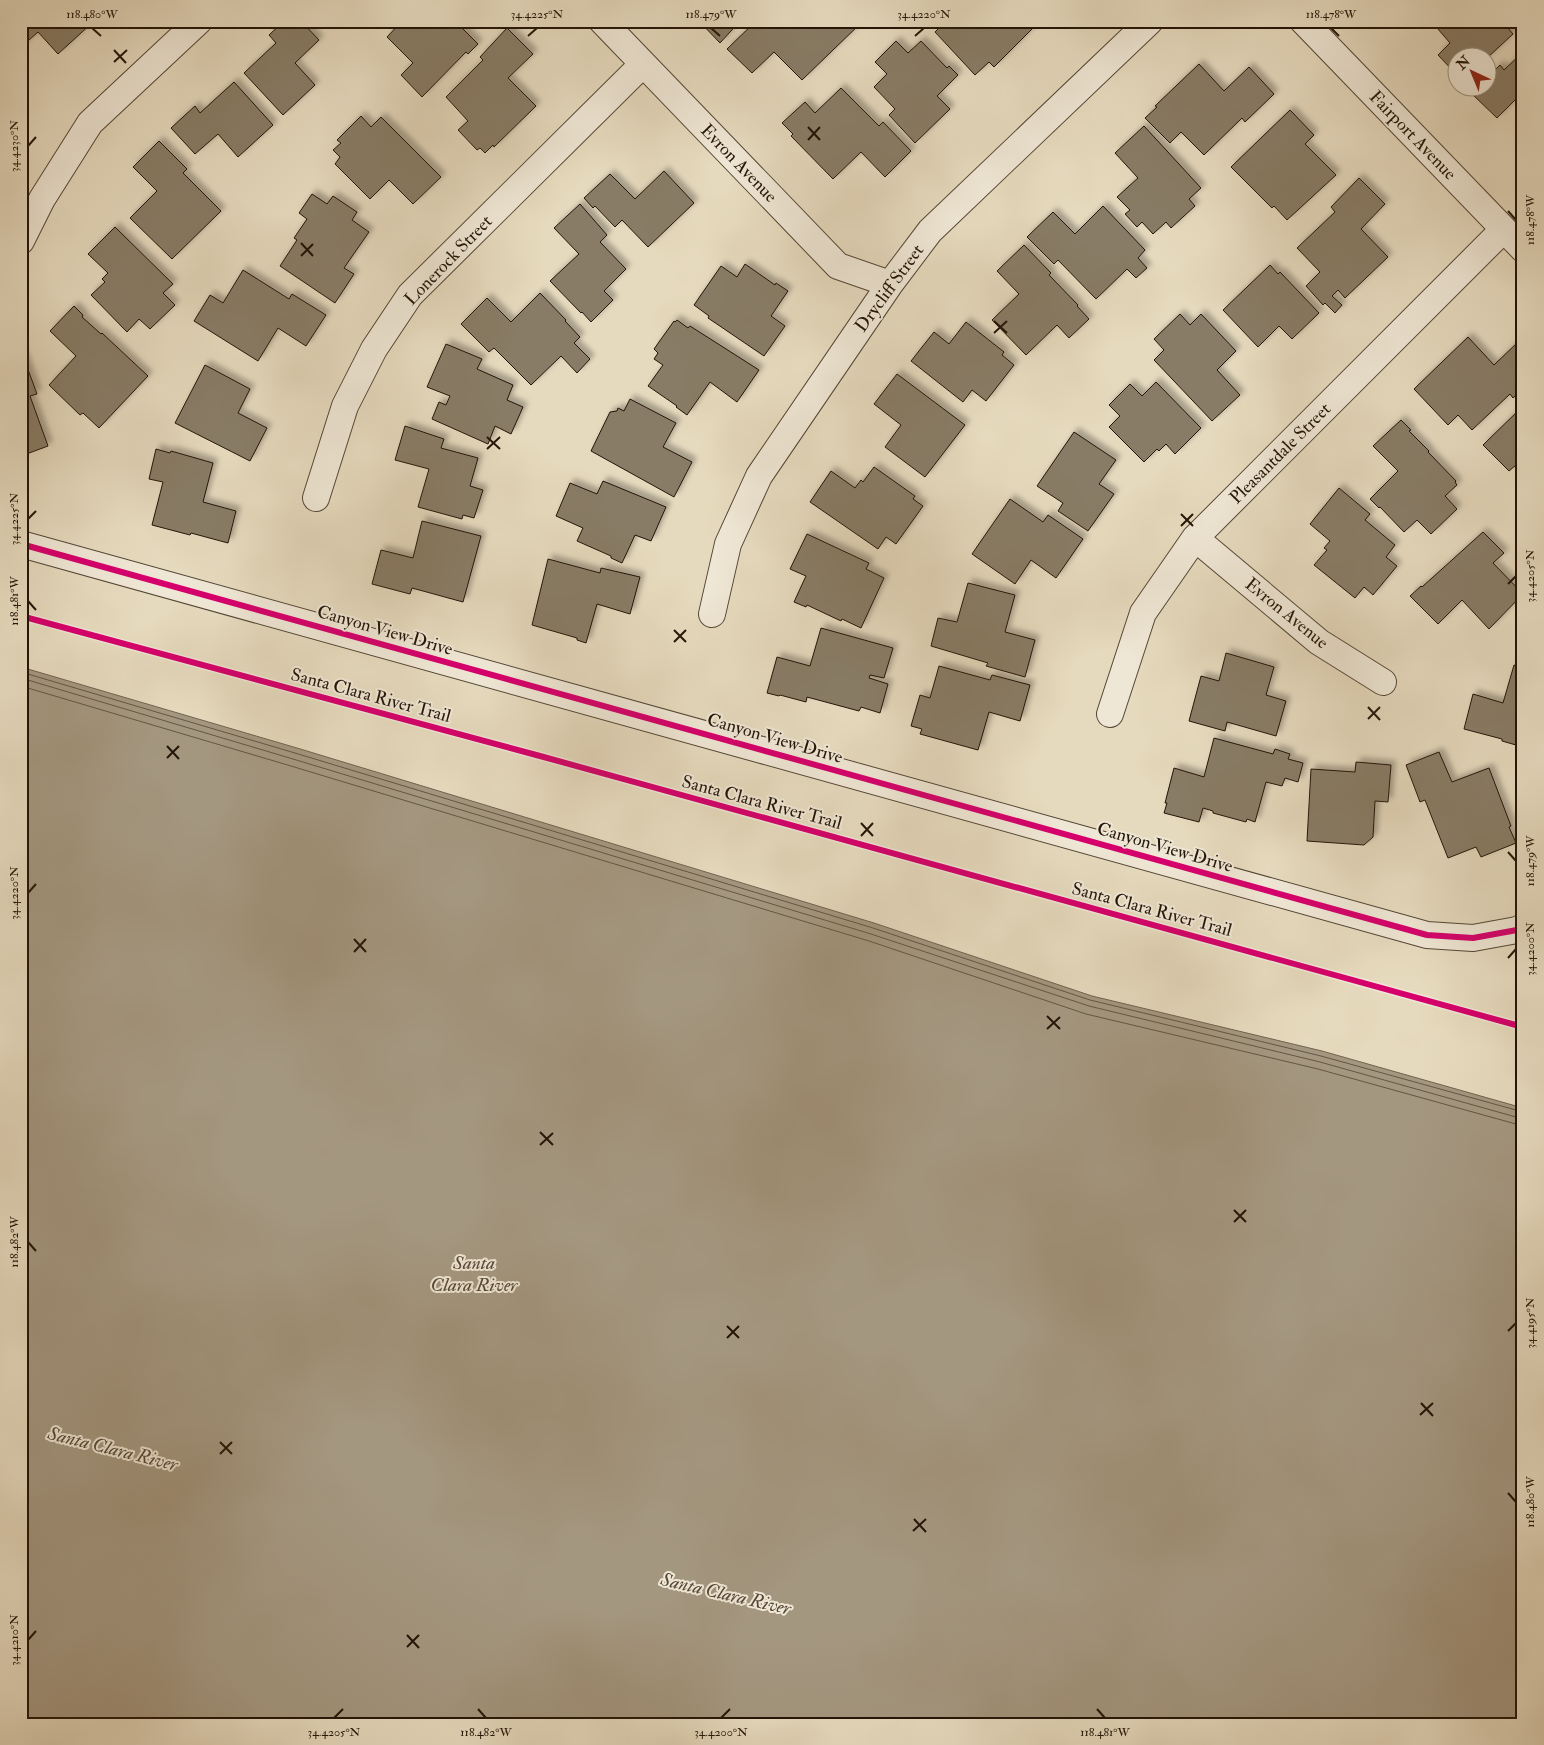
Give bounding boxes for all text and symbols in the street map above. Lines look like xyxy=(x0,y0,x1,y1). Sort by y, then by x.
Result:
text: 118.480°W xyxy=(66,7,118,22)
text: 34.4225°N xyxy=(511,7,564,22)
text: 118.479°W xyxy=(686,7,737,22)
text: 34.4220°N xyxy=(897,7,951,22)
text: 118.478°W xyxy=(1306,7,1357,22)
north arrow xyxy=(1446,48,1496,98)
text: N xyxy=(1452,52,1474,74)
street label: Fairport Avenue xyxy=(1364,86,1461,185)
street label: Evron Avenue xyxy=(695,119,782,208)
text: 34.4230°N xyxy=(7,120,22,172)
text: 118.478°W xyxy=(1523,194,1538,245)
street label: Lonerock Street xyxy=(399,210,497,310)
street label: Drycliff Street xyxy=(850,240,929,337)
street label: Pleasantdale Street xyxy=(1225,398,1336,509)
text: 34.4225°N xyxy=(7,492,22,545)
text: 34.4205°N xyxy=(1523,549,1538,602)
street label: Evron Avenue xyxy=(1240,573,1333,654)
text: 118.481°W xyxy=(7,575,22,626)
street label: Canyon View Drive xyxy=(314,600,456,661)
street label: Santa Clara River Trail xyxy=(288,663,454,728)
street label: Canyon View Drive xyxy=(704,708,846,769)
street label: Santa Clara River Trail xyxy=(679,770,845,835)
street label: Canyon View Drive xyxy=(1094,817,1236,878)
text: 118.479°W xyxy=(1523,835,1538,887)
text: 34.4220°N xyxy=(7,866,22,920)
street label: Santa Clara River Trail xyxy=(1069,877,1235,942)
text: 34.4200°N xyxy=(1523,922,1538,976)
text: 118.482°W xyxy=(7,1216,22,1268)
water label: Santa Clara River xyxy=(431,1251,518,1297)
text: 34.4195°N xyxy=(1523,1297,1538,1348)
water label: Santa Clara River xyxy=(44,1421,181,1477)
text: 118.480°W xyxy=(1523,1476,1538,1528)
water label: Santa Clara River xyxy=(657,1567,794,1621)
text: 34.4210°N xyxy=(7,1614,22,1666)
text: 34.4205°N xyxy=(308,1725,361,1740)
text: 118.482°W xyxy=(460,1725,512,1740)
text: 34.4200°N xyxy=(694,1725,748,1740)
text: 118.481°W xyxy=(1080,1725,1131,1740)

